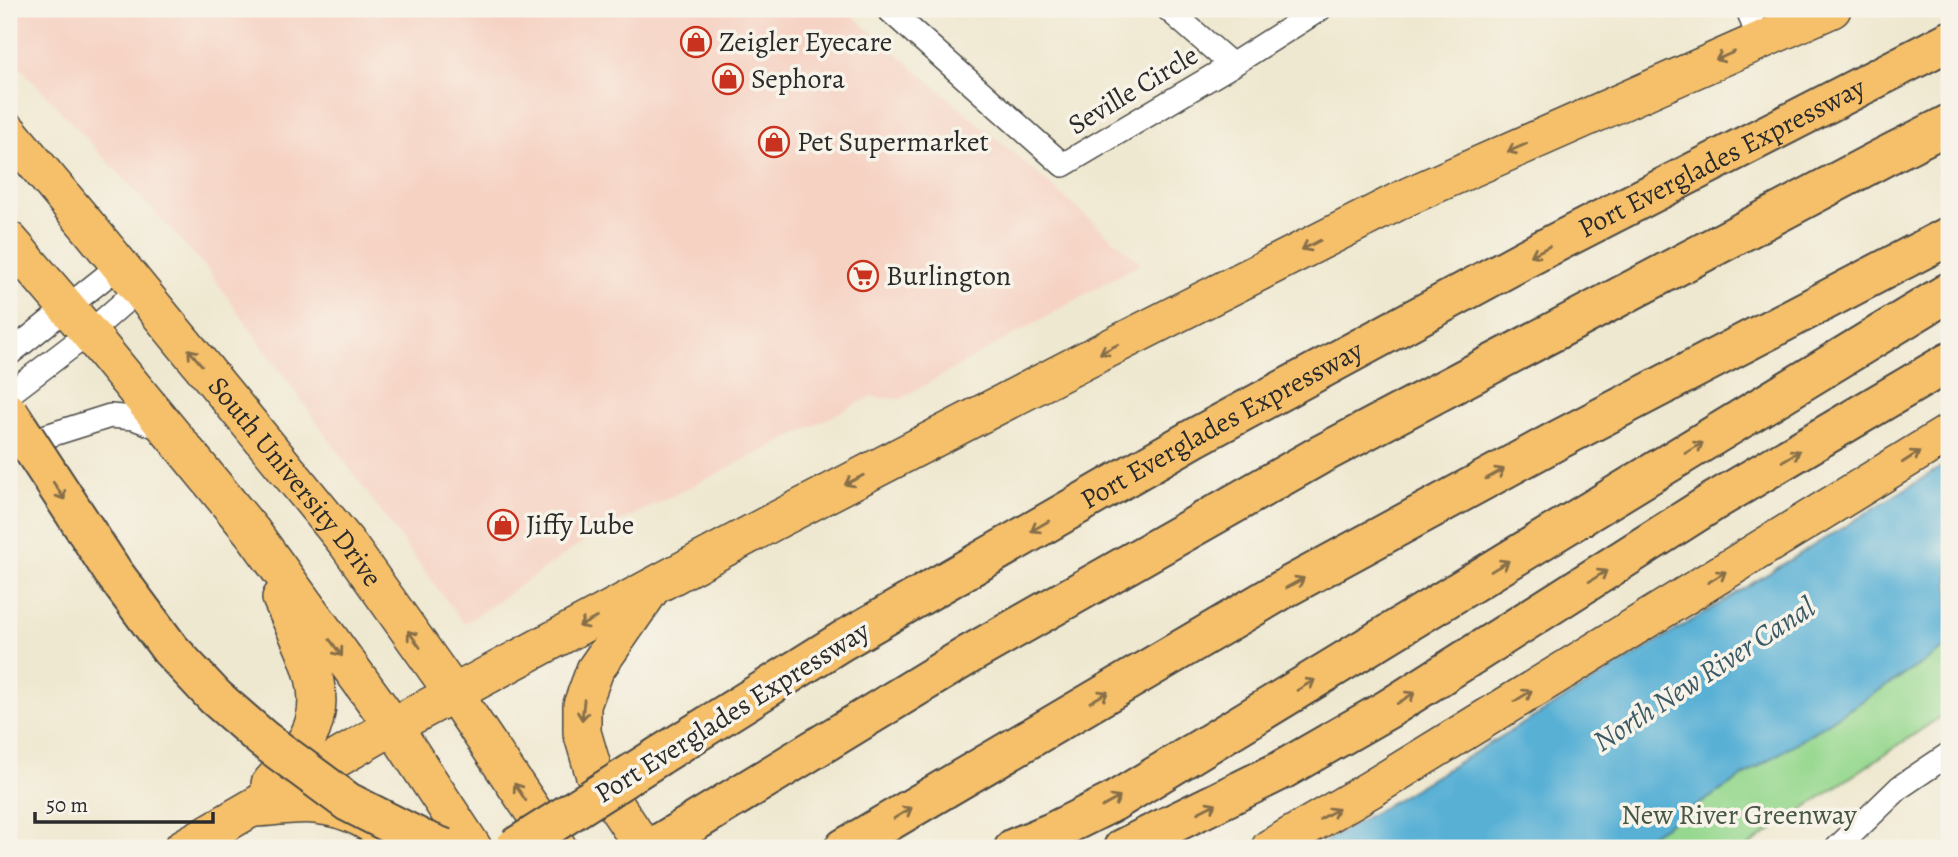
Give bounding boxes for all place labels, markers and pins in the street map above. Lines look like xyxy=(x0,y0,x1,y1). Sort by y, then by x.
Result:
place label: Zeigler Eyecare xyxy=(719,23,892,61)
shop icon: Zeigler Eyecare xyxy=(679,25,713,59)
place label: Sephora xyxy=(751,60,845,98)
shop icon: Sephora xyxy=(711,62,745,96)
place label: Pet Supermarket xyxy=(797,123,989,161)
shop icon: Pet Supermarket xyxy=(757,125,791,159)
place label: Burlington xyxy=(886,257,1011,295)
supermarket icon: Burlington xyxy=(846,259,880,293)
place label: Jiffy Lube xyxy=(526,506,634,544)
shop icon: Jiffy Lube xyxy=(486,508,520,542)

